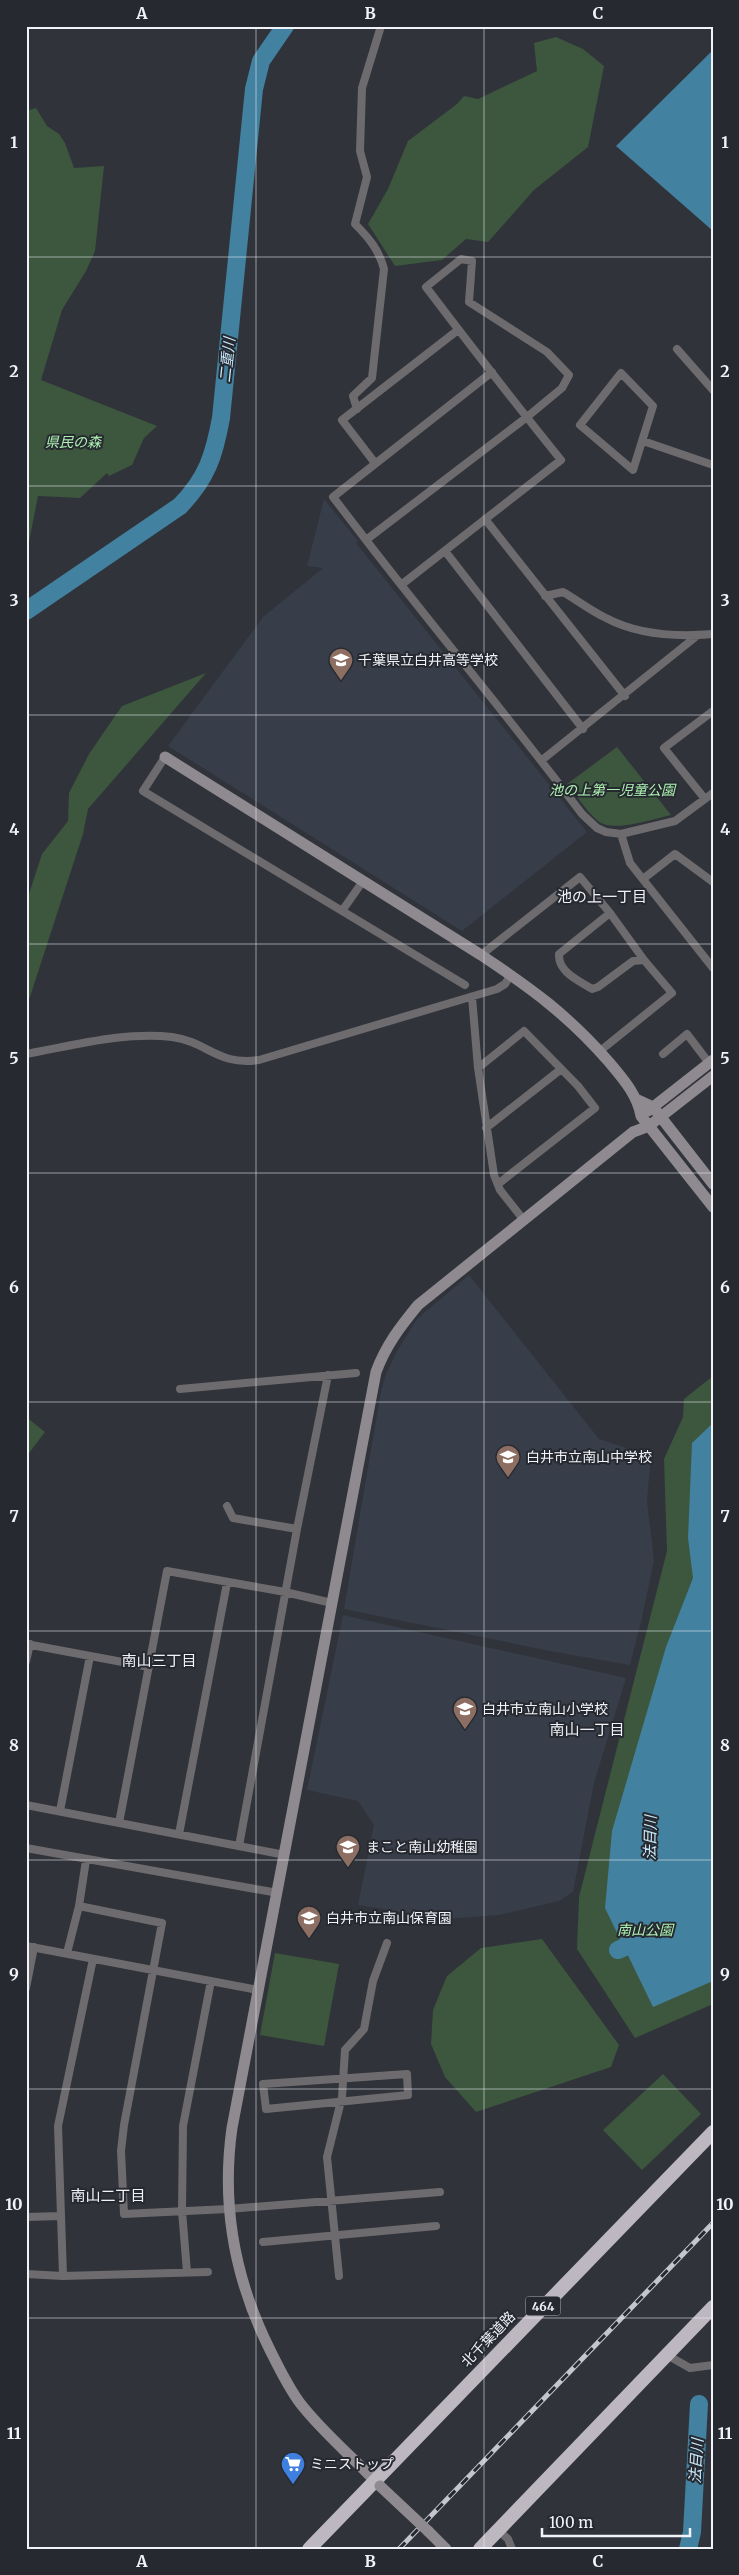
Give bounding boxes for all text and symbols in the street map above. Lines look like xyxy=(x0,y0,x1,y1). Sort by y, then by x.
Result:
text: A xyxy=(135,3,148,23)
text: B xyxy=(364,3,376,23)
text: C xyxy=(593,3,603,23)
text: 1 xyxy=(10,132,18,152)
text: 1 xyxy=(721,132,729,152)
water label: 二重川 xyxy=(215,335,239,383)
text: 2 xyxy=(9,361,19,381)
text: 2 xyxy=(720,361,730,381)
park label: 県民の森 xyxy=(45,433,103,451)
text: 3 xyxy=(9,590,19,610)
text: 3 xyxy=(720,590,730,610)
school or university icon: 千葉県立白井高等学校 xyxy=(328,647,354,681)
place label: 千葉県立白井高等学校 xyxy=(358,651,498,669)
park label: 池の上第一児童公園 xyxy=(549,781,677,799)
text: 4 xyxy=(9,819,19,839)
text: 4 xyxy=(720,819,730,839)
district label: 池の上一丁目 xyxy=(557,887,647,906)
text: 5 xyxy=(9,1048,19,1068)
text: 5 xyxy=(720,1048,730,1068)
text: 6 xyxy=(9,1277,19,1297)
text: 6 xyxy=(720,1277,730,1297)
school or university icon: 白井市立南山中学校 xyxy=(495,1444,521,1478)
place label: 白井市立南山中学校 xyxy=(526,1448,652,1466)
text: 7 xyxy=(9,1506,19,1526)
text: 7 xyxy=(720,1506,730,1526)
district label: 南山三丁目 xyxy=(121,1651,197,1670)
school or university icon: 白井市立南山小学校 xyxy=(452,1696,478,1730)
place label: 白井市立南山小学校 xyxy=(482,1700,608,1718)
district label: 南山一丁目 xyxy=(549,1720,625,1739)
text: 8 xyxy=(9,1735,19,1755)
text: 8 xyxy=(720,1735,730,1755)
water label: 法目川 xyxy=(640,1813,660,1861)
school or university icon: まこと南山幼稚園 xyxy=(335,1834,361,1868)
place label: まこと南山幼稚園 xyxy=(366,1838,478,1856)
school or university icon: 白井市立南山保育園 xyxy=(296,1905,322,1939)
place label: 白井市立南山保育園 xyxy=(326,1909,452,1927)
park label: 南山公園 xyxy=(617,1921,675,1939)
text: 9 xyxy=(9,1964,19,1984)
text: 9 xyxy=(720,1964,730,1984)
district label: 南山二丁目 xyxy=(70,2186,146,2205)
text: 10 xyxy=(5,2194,23,2214)
text: 10 xyxy=(716,2194,734,2214)
road number: 464 xyxy=(526,2296,560,2316)
street label: 北千葉道路 xyxy=(457,2308,519,2370)
text: 11 xyxy=(7,2423,22,2443)
text: 11 xyxy=(718,2423,733,2443)
water label: 法目川 xyxy=(685,2436,707,2484)
supermarket icon: ミニストップ xyxy=(280,2451,306,2485)
place label: ミニストップ xyxy=(310,2455,394,2473)
scale bar xyxy=(542,2505,689,2537)
text: 100 m xyxy=(549,2513,593,2532)
text: A xyxy=(135,2551,148,2571)
text: B xyxy=(364,2551,376,2571)
text: C xyxy=(593,2551,603,2571)

